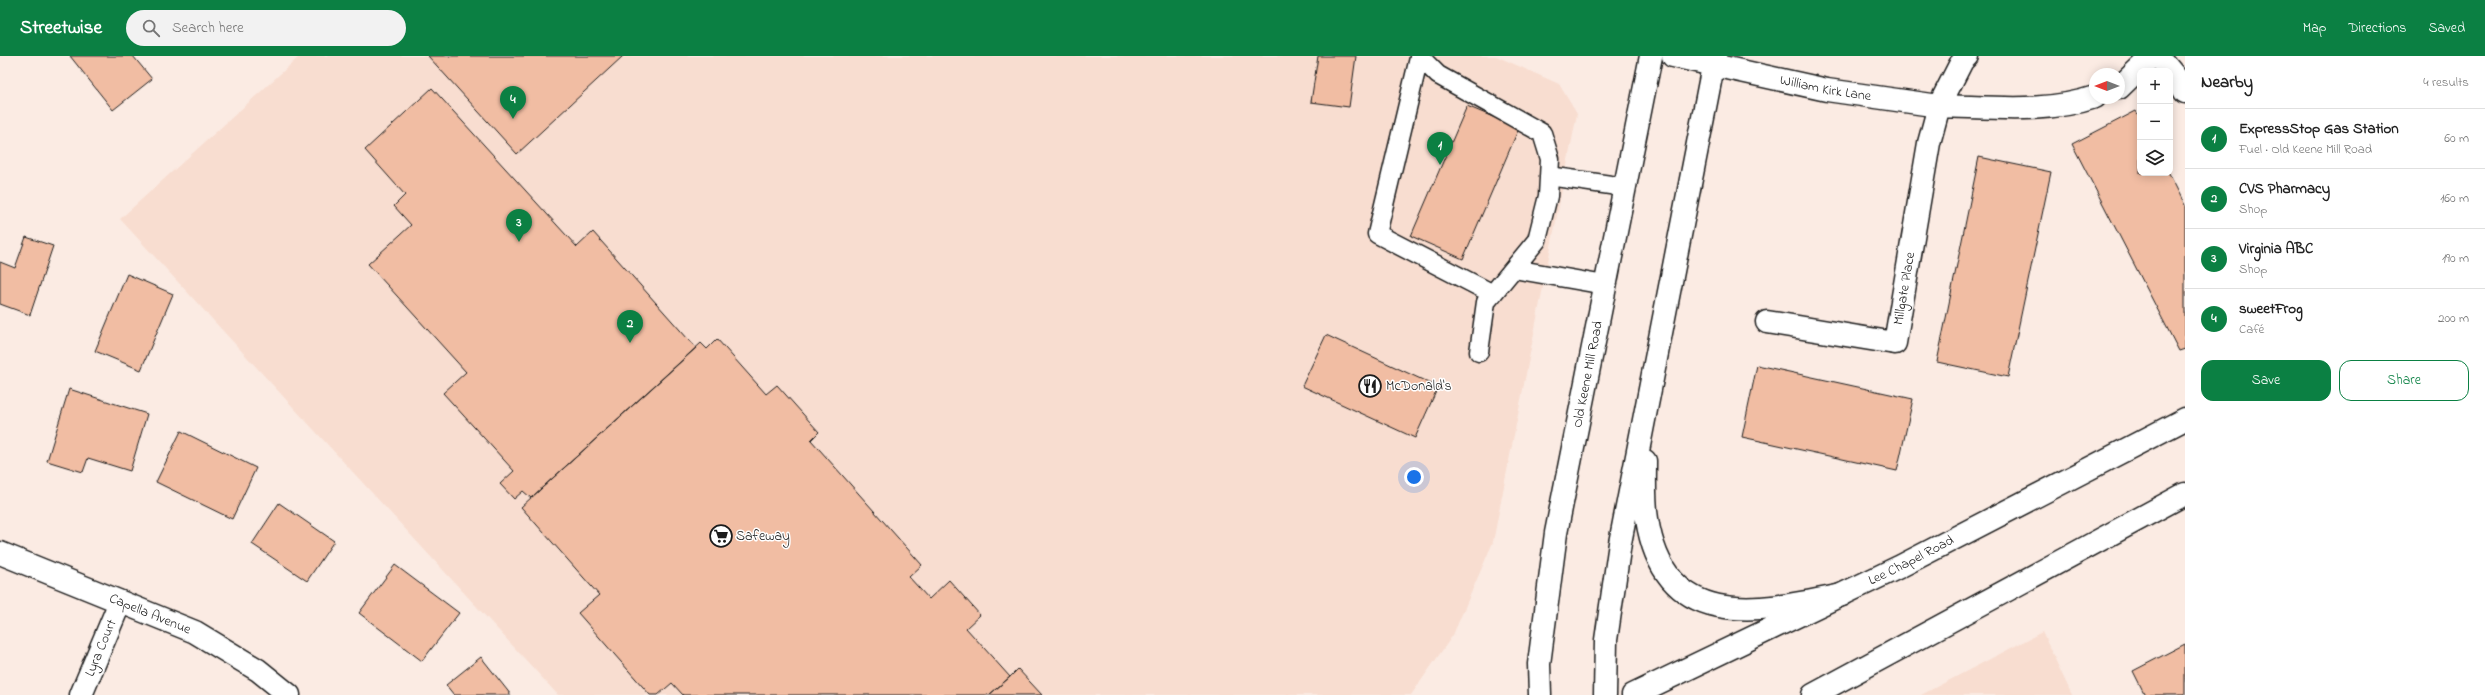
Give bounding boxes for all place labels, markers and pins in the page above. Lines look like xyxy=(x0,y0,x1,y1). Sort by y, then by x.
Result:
pin: 4 xyxy=(500,86,526,119)
pin: 1 xyxy=(1427,132,1453,165)
pin: 3 xyxy=(506,209,532,242)
pin: 2 xyxy=(617,310,643,343)
restaurant icon: McDonald's xyxy=(1357,373,1383,399)
place label: McDonald's xyxy=(1386,376,1452,397)
supermarket icon: Safeway xyxy=(708,523,734,549)
place label: Safeway xyxy=(736,526,790,548)

